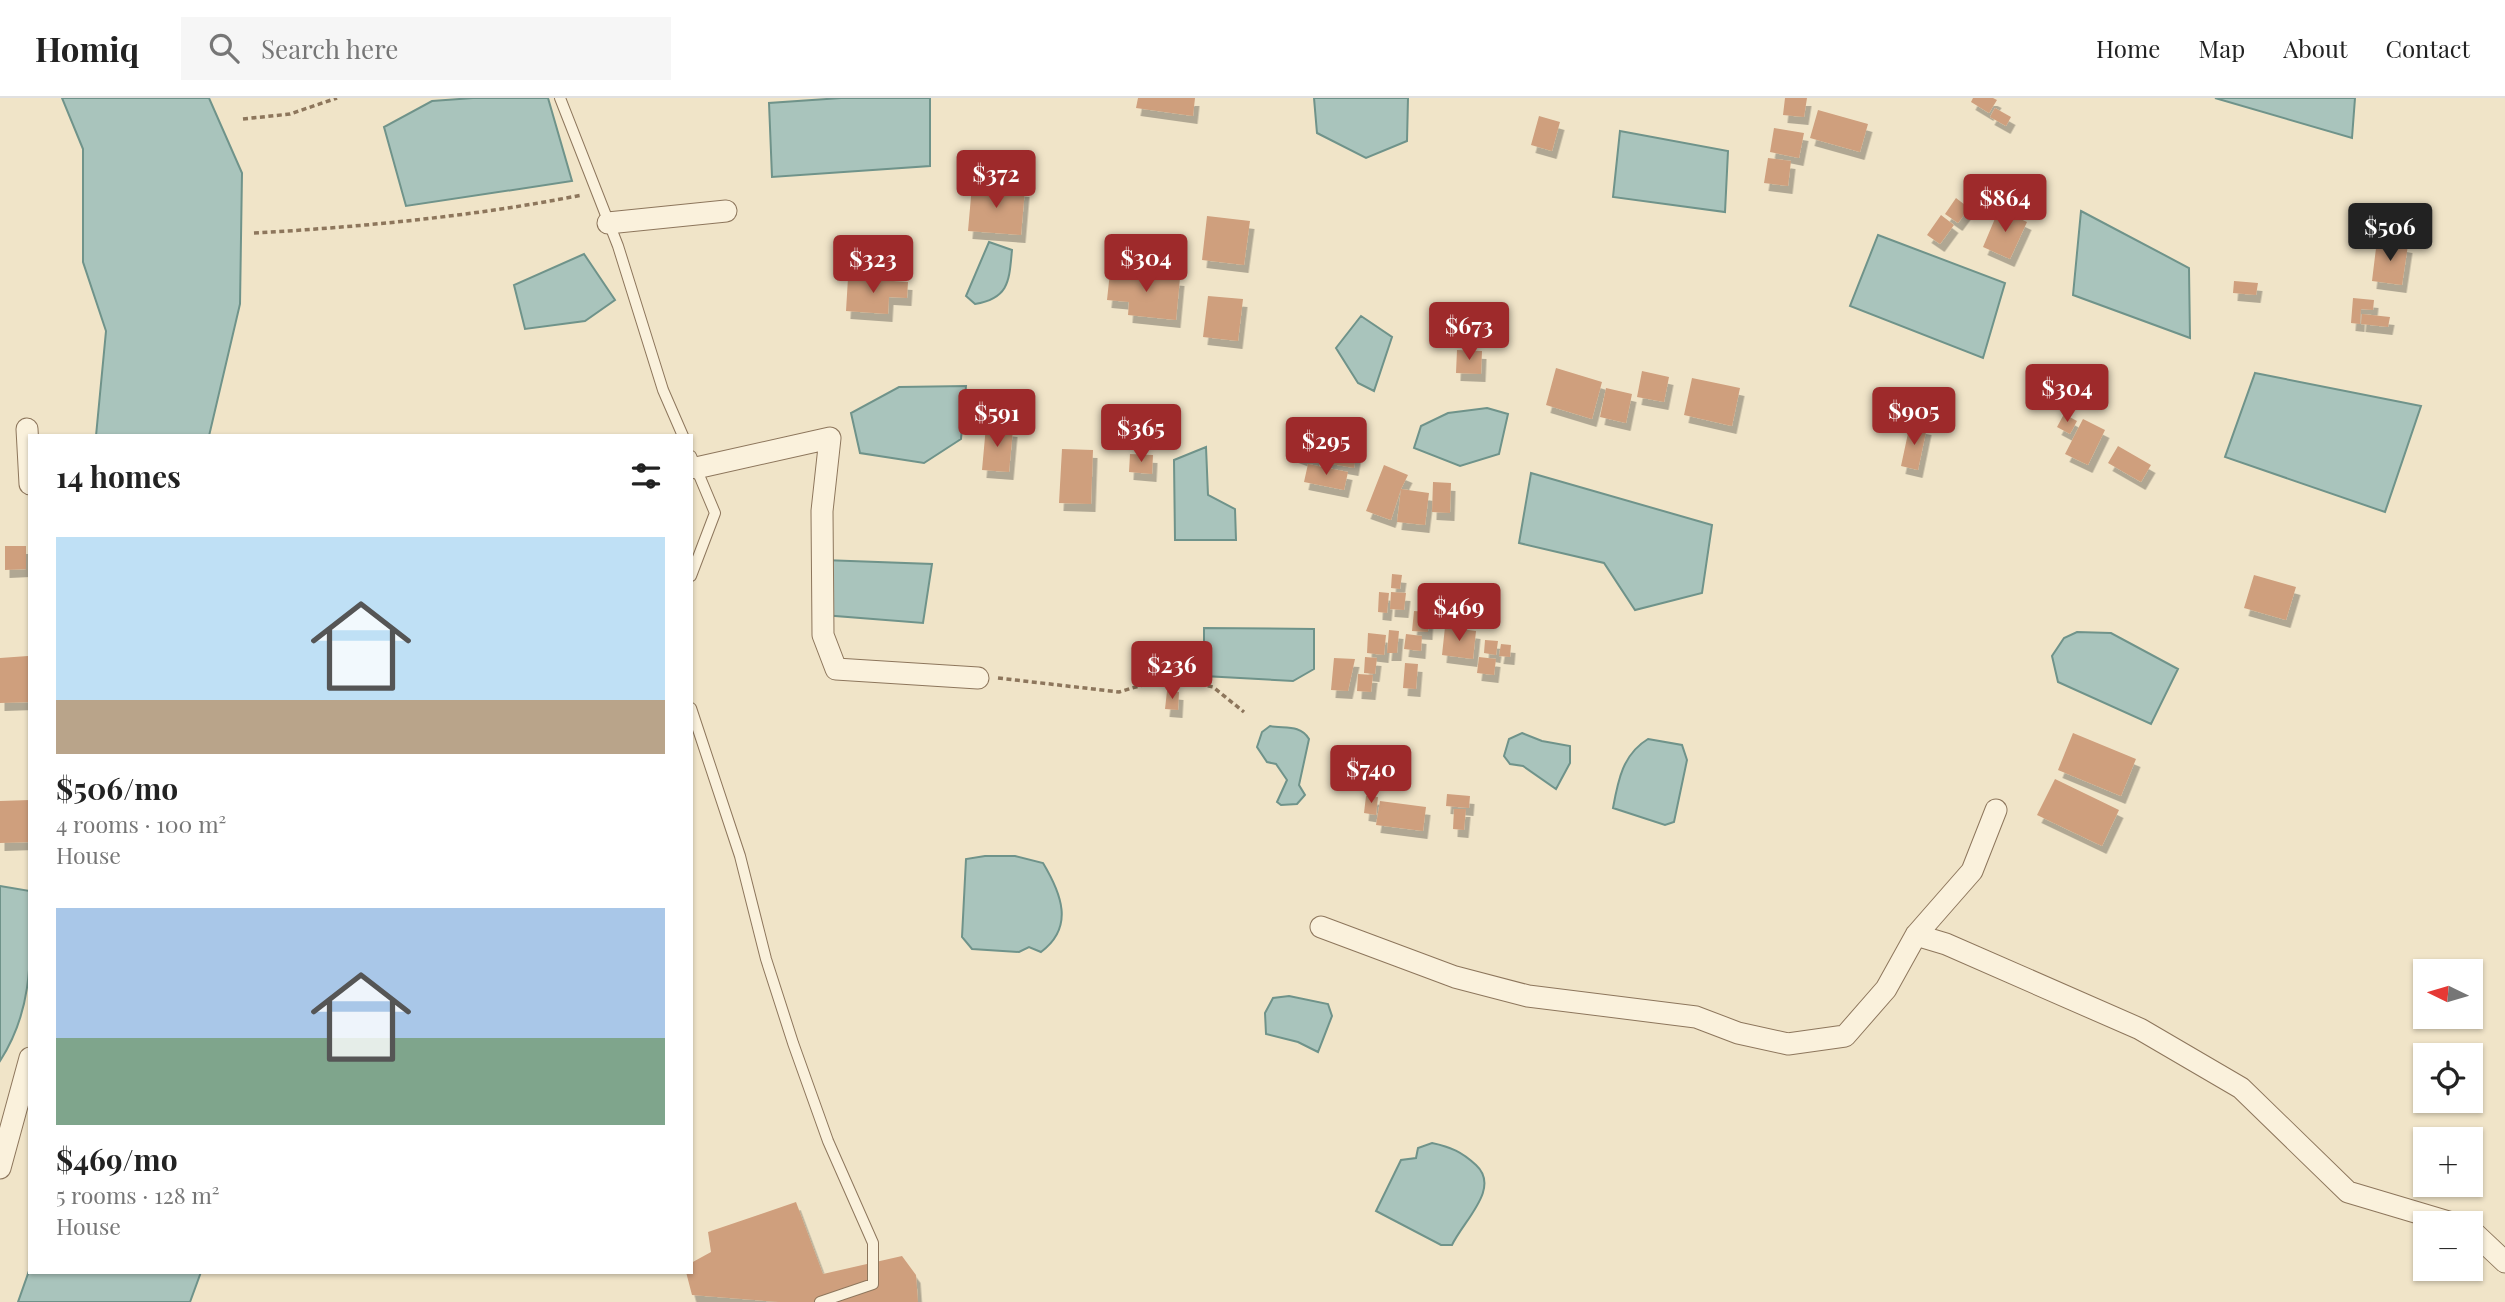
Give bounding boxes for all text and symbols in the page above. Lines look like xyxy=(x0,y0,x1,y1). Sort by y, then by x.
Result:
search box xyxy=(181,17,671,80)
text: Homiq xyxy=(35,26,139,70)
icon: search xyxy=(205,29,243,67)
text: Search here xyxy=(261,31,398,66)
text: Home xyxy=(2096,32,2160,64)
text: Map xyxy=(2198,32,2245,64)
text: About xyxy=(2283,32,2347,64)
text: Contact xyxy=(2385,32,2470,64)
pin: $372 xyxy=(955,150,1037,210)
text: $372 xyxy=(973,157,1019,188)
pin: $864 xyxy=(1964,174,2046,234)
text: $864 xyxy=(1979,181,2031,212)
pin: $506 xyxy=(2349,204,2431,263)
text: $506 xyxy=(2364,210,2416,241)
pin: $304 xyxy=(1105,234,1187,294)
pin: $323 xyxy=(832,236,914,295)
text: $304 xyxy=(1120,241,1172,272)
text: $323 xyxy=(849,242,897,273)
pin: $673 xyxy=(1428,302,1510,362)
text: $673 xyxy=(1445,309,1493,340)
pin: $304 xyxy=(2026,364,2108,424)
text: $304 xyxy=(2041,371,2093,402)
pin: $905 xyxy=(1873,388,1955,447)
pin: $591 xyxy=(956,390,1038,449)
text: $905 xyxy=(1888,394,1940,425)
text: $591 xyxy=(974,396,1020,427)
pin: $365 xyxy=(1100,404,1182,464)
text: $365 xyxy=(1117,411,1165,442)
pin: $295 xyxy=(1285,418,1367,477)
text: $295 xyxy=(1302,424,1350,455)
text: 14 homes xyxy=(56,456,181,496)
icon: filters xyxy=(627,457,665,495)
icon: home xyxy=(298,583,424,709)
pin: $469 xyxy=(1418,584,1500,643)
text: $469 xyxy=(1434,590,1484,621)
pin: $236 xyxy=(1131,642,1213,701)
text: $236 xyxy=(1147,648,1197,679)
pin: $740 xyxy=(1330,746,1412,805)
text: $740 xyxy=(1346,752,1396,783)
text: $506/mo xyxy=(56,768,178,808)
text: 4 rooms · 100 m² xyxy=(56,808,226,839)
text: House xyxy=(56,839,121,870)
icon: home xyxy=(298,954,424,1080)
north arrow xyxy=(2413,959,2483,1029)
map controls xyxy=(2413,959,2483,1281)
button: locate xyxy=(2413,1043,2483,1113)
button: + xyxy=(2413,1127,2483,1197)
text: $469/mo xyxy=(56,1139,178,1179)
text: 5 rooms · 128 m² xyxy=(56,1179,220,1210)
text: House xyxy=(56,1210,121,1241)
button: − xyxy=(2413,1211,2483,1281)

